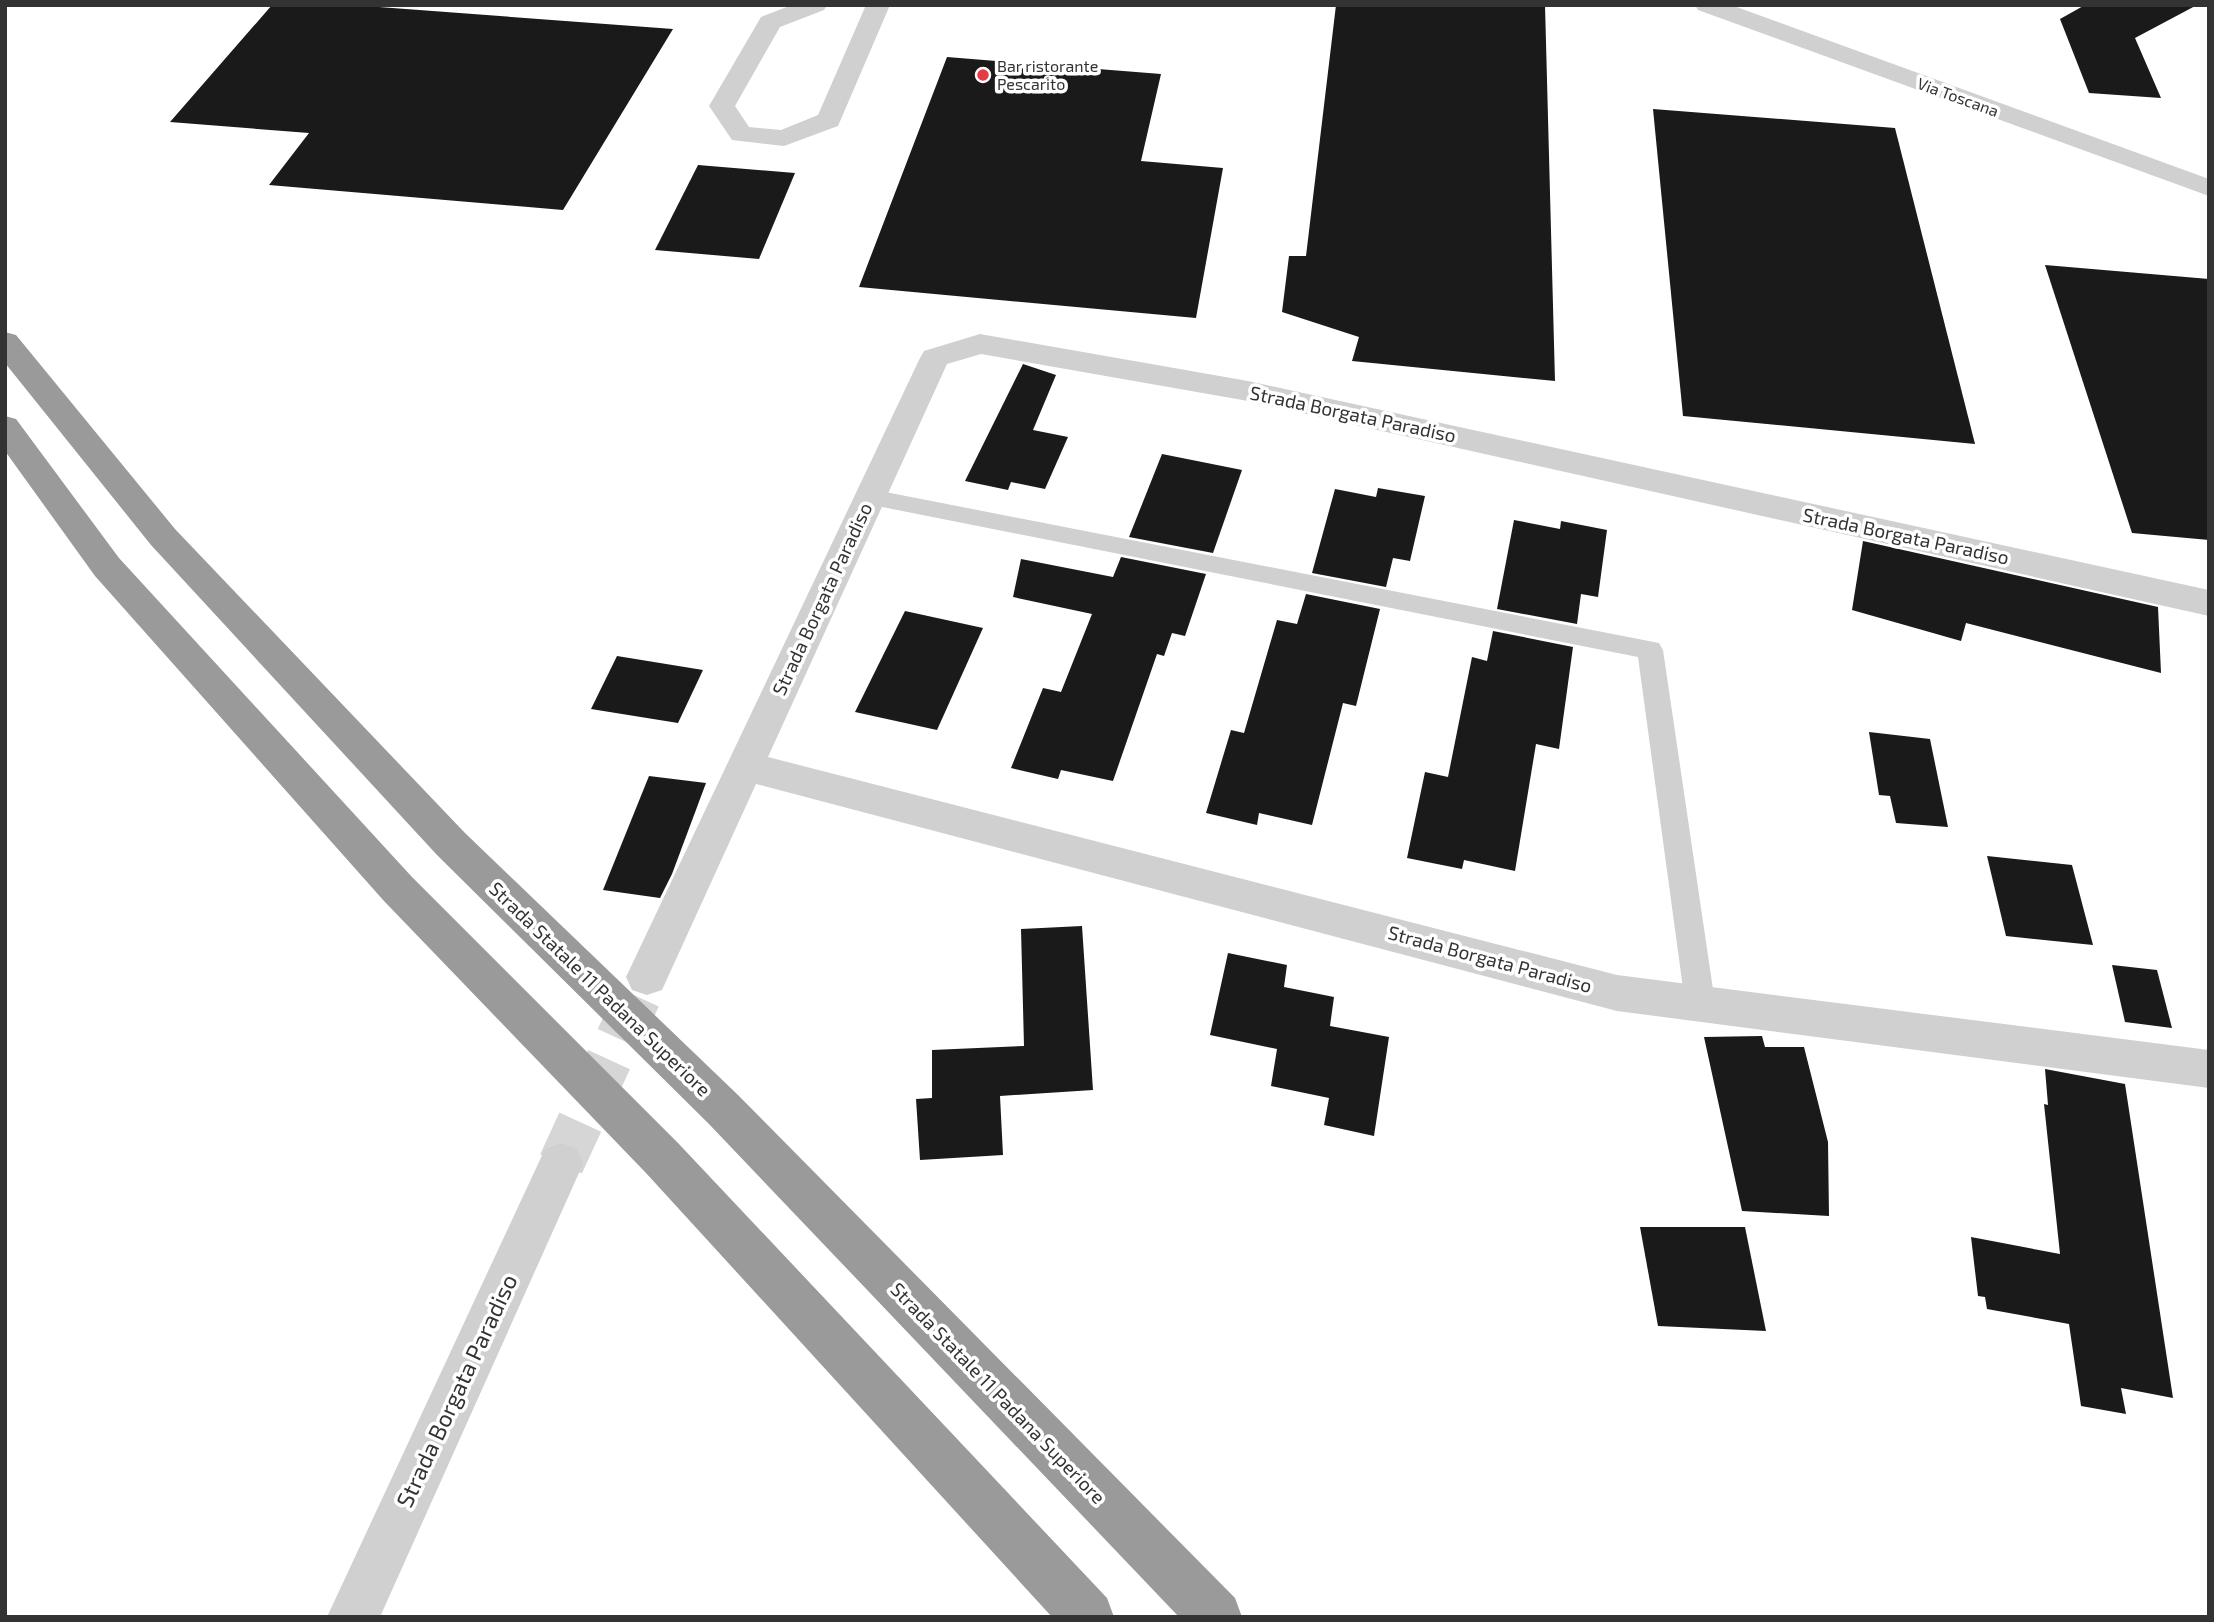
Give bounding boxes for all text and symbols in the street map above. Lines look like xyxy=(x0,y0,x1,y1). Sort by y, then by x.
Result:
place label: Bar ristorante Pescarito xyxy=(997,56,1098,93)
marker: Bar ristorante Pescarito xyxy=(975,67,991,83)
street label: Via Toscana xyxy=(1915,73,2001,120)
street label: Strada Borgata Paradiso xyxy=(1248,380,1458,447)
street label: Strada Borgata Paradiso xyxy=(767,499,876,699)
street label: Strada Borgata Paradiso xyxy=(1801,502,2011,569)
street label: Strada Statale 11 Padana Superiore xyxy=(485,877,716,1101)
street label: Strada Borgata Paradiso xyxy=(1386,920,1595,997)
street label: Strada Borgata Paradiso xyxy=(390,1269,523,1512)
street label: Strada Statale 11 Padana Superiore xyxy=(886,1277,1110,1508)

